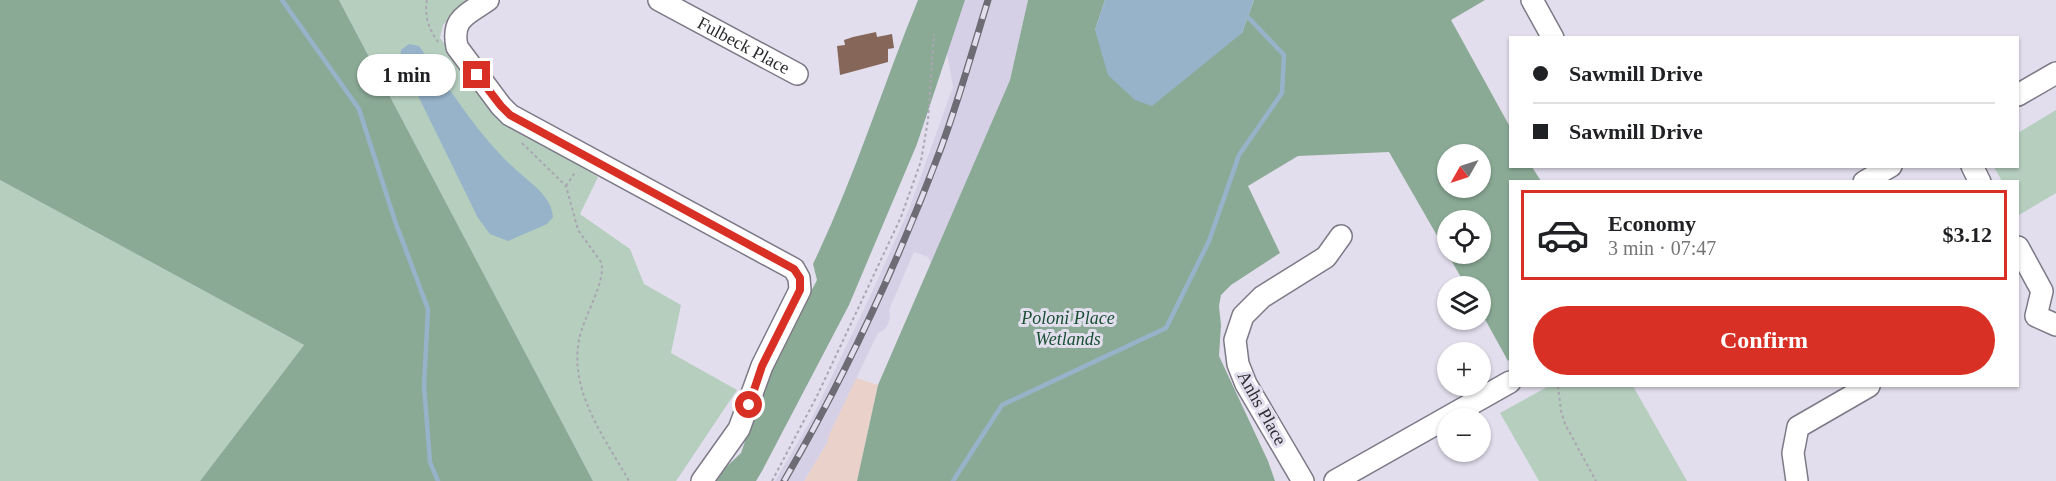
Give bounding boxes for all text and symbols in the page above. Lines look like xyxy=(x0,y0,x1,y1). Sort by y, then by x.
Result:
street label: Fulbeck Place xyxy=(694,13,793,78)
callout: 1 min xyxy=(357,54,456,96)
route end xyxy=(463,61,490,88)
text: Sawmill Drive xyxy=(1569,61,1703,86)
text: 1 min xyxy=(382,64,431,86)
text: Sawmill Drive xyxy=(1569,119,1703,144)
north arrow xyxy=(1437,144,1491,198)
map controls xyxy=(1437,144,1491,462)
icon: car xyxy=(1536,208,1590,262)
button: locate xyxy=(1437,210,1491,264)
text: Economy xyxy=(1608,211,1696,236)
text: $3.12 xyxy=(1943,222,1992,247)
text: 3 min · 07:47 xyxy=(1608,237,1716,259)
button: layers xyxy=(1437,276,1491,330)
button: Confirm xyxy=(1533,306,1995,375)
park label: Poloni Place Wetlands xyxy=(1020,308,1115,349)
button: + xyxy=(1437,342,1491,396)
street label: Anhs Place xyxy=(1234,368,1291,448)
route start xyxy=(735,391,762,418)
button: − xyxy=(1437,408,1491,462)

